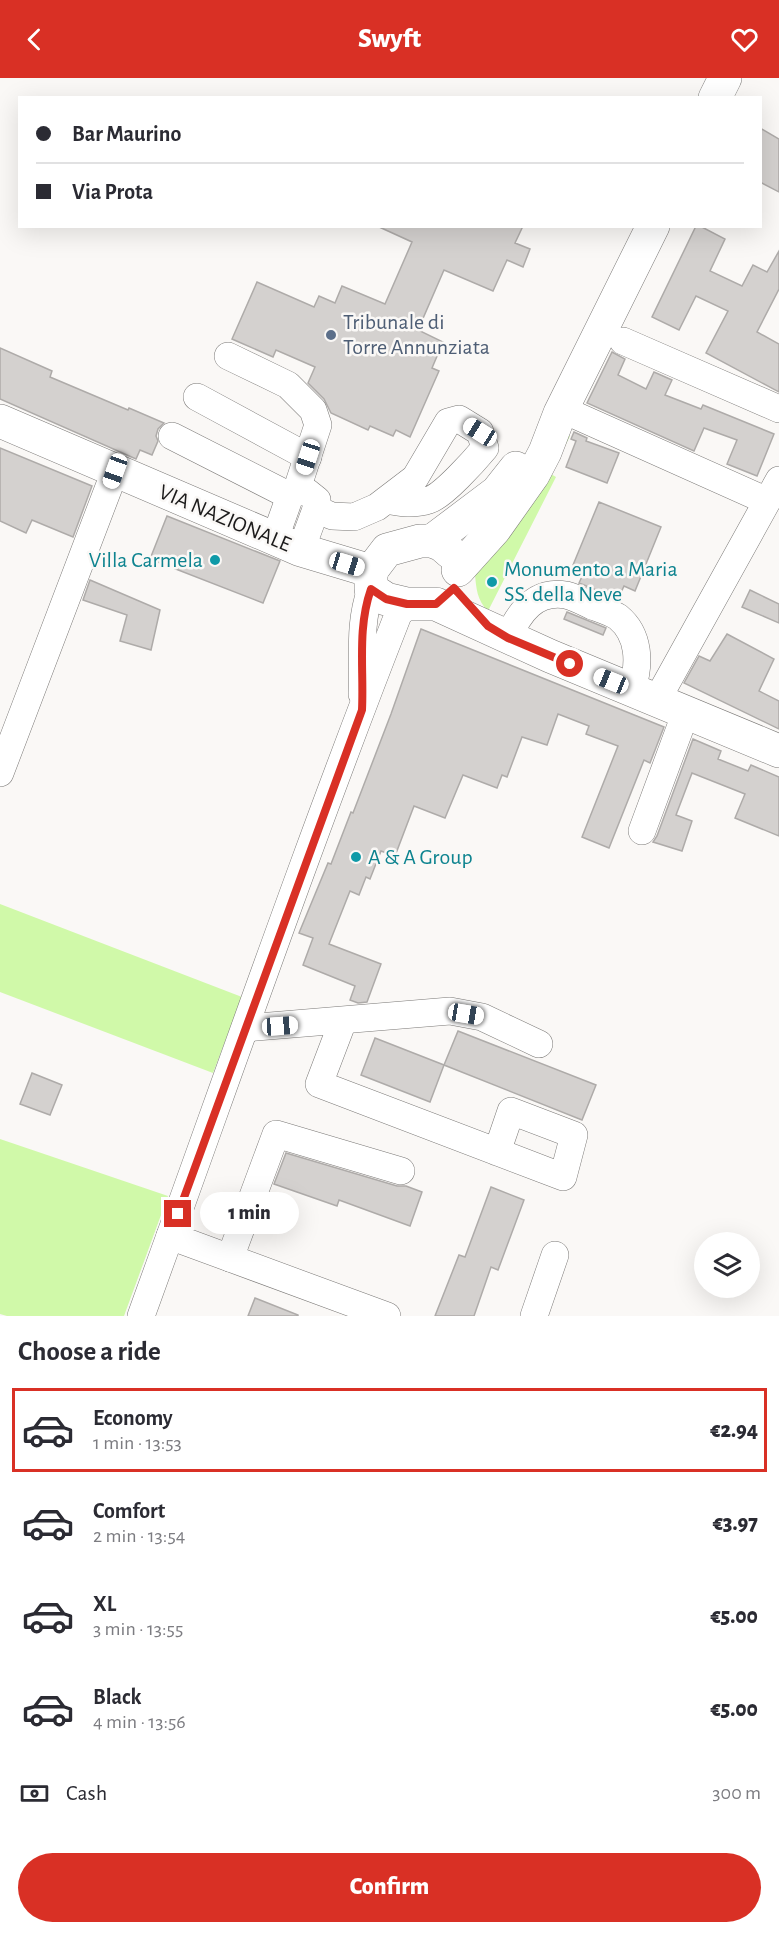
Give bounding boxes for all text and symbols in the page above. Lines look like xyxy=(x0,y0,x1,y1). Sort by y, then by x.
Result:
icon: back xyxy=(18,23,51,56)
icon: heart xyxy=(728,23,761,56)
text: Swyft xyxy=(358,25,421,52)
text: Bar Maurino xyxy=(72,123,181,145)
text: Via Prota xyxy=(72,181,153,203)
place label: Tribunale di Torre Annunziata xyxy=(343,311,490,358)
marker: Tribunale di Torre Annunziata xyxy=(324,328,338,342)
car xyxy=(460,415,500,449)
car xyxy=(294,437,322,477)
car xyxy=(100,451,130,491)
street label: VIA NAZIONALE xyxy=(156,480,295,556)
place label: Villa Carmela xyxy=(89,549,203,571)
car xyxy=(327,550,367,578)
marker: Villa Carmela xyxy=(208,553,222,567)
place label: Monumento a Maria SS. della Neve xyxy=(504,558,678,605)
marker: Monumento a Maria SS. della Neve xyxy=(485,575,499,589)
route start xyxy=(556,650,583,677)
car xyxy=(591,666,631,696)
place label: A & A Group xyxy=(368,846,473,868)
marker: A & A Group xyxy=(349,850,363,864)
car xyxy=(447,1002,485,1026)
car xyxy=(261,1016,299,1036)
callout: 1 min xyxy=(199,1193,298,1235)
route end xyxy=(164,1200,191,1227)
text: 1 min xyxy=(228,1203,271,1223)
map controls xyxy=(694,1232,760,1298)
button: layers xyxy=(694,1232,760,1298)
text: Choose a ride xyxy=(18,1338,161,1365)
icon: car xyxy=(21,1403,75,1457)
text: Economy xyxy=(93,1407,173,1429)
text: €2.94 xyxy=(710,1419,758,1441)
text: 1 min · 13:53 xyxy=(93,1433,182,1453)
icon: car xyxy=(21,1496,75,1550)
text: Comfort xyxy=(93,1500,165,1522)
text: €3.97 xyxy=(713,1512,758,1534)
text: 2 min · 13:54 xyxy=(93,1526,185,1546)
icon: car xyxy=(21,1589,75,1643)
text: XL xyxy=(93,1593,116,1615)
text: €5.00 xyxy=(710,1605,758,1627)
text: 3 min · 13:55 xyxy=(93,1619,183,1639)
icon: car xyxy=(21,1682,75,1736)
text: Black xyxy=(93,1686,141,1708)
text: €5.00 xyxy=(710,1698,758,1720)
text: 4 min · 13:56 xyxy=(93,1712,186,1732)
icon: cash xyxy=(18,1777,51,1810)
text: Cash xyxy=(66,1782,107,1804)
text: 300 m xyxy=(712,1783,761,1803)
button: Confirm xyxy=(18,1853,761,1922)

